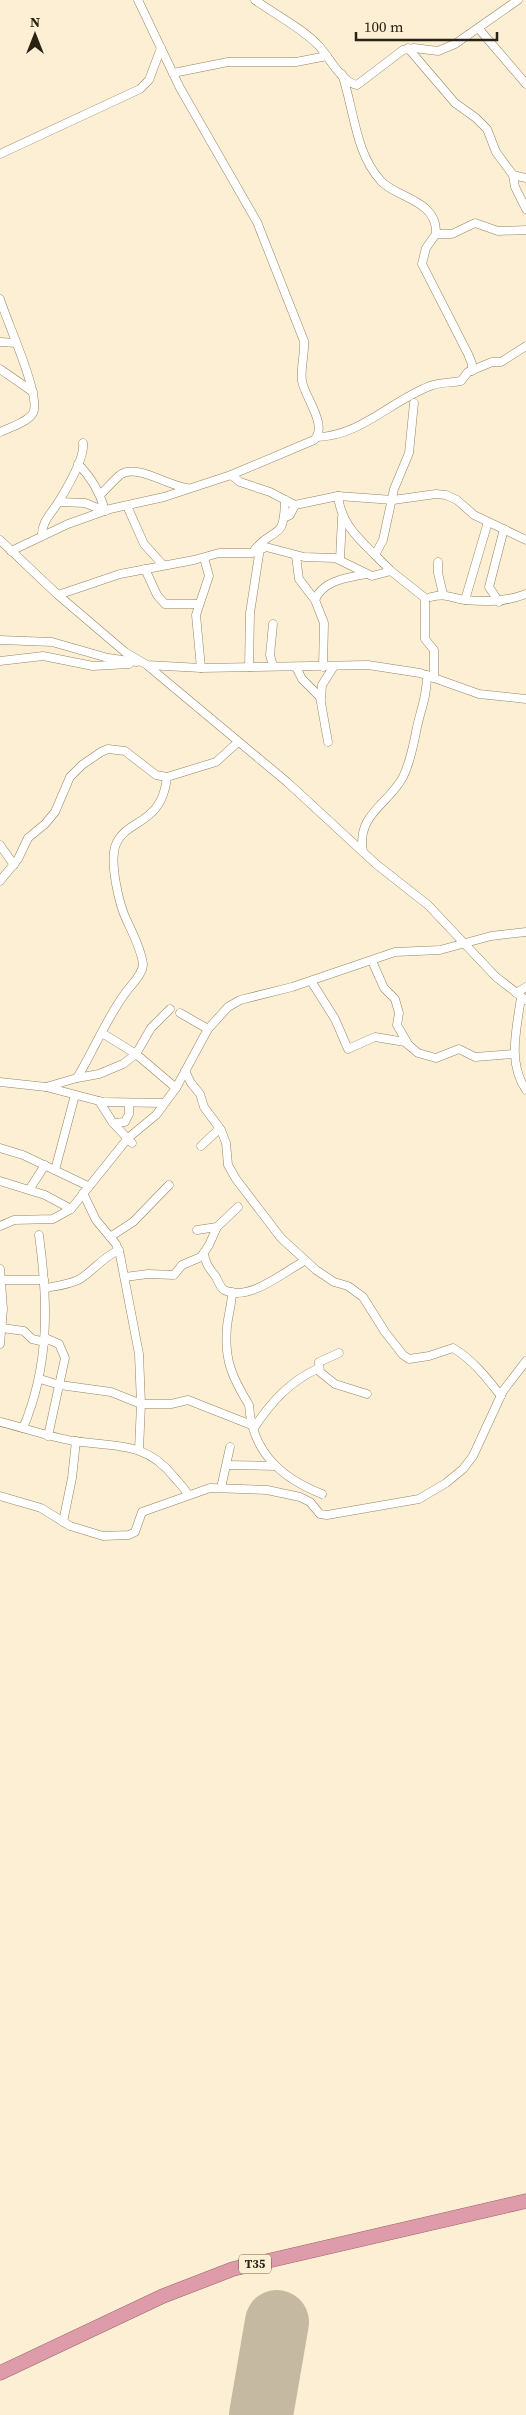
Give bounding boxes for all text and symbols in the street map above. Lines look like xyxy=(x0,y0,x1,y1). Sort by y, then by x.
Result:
north arrow xyxy=(10,10,60,60)
scale bar xyxy=(356,10,497,42)
text: N xyxy=(30,12,40,32)
text: 100 m xyxy=(364,16,404,37)
road number: T35 xyxy=(239,2254,271,2274)

